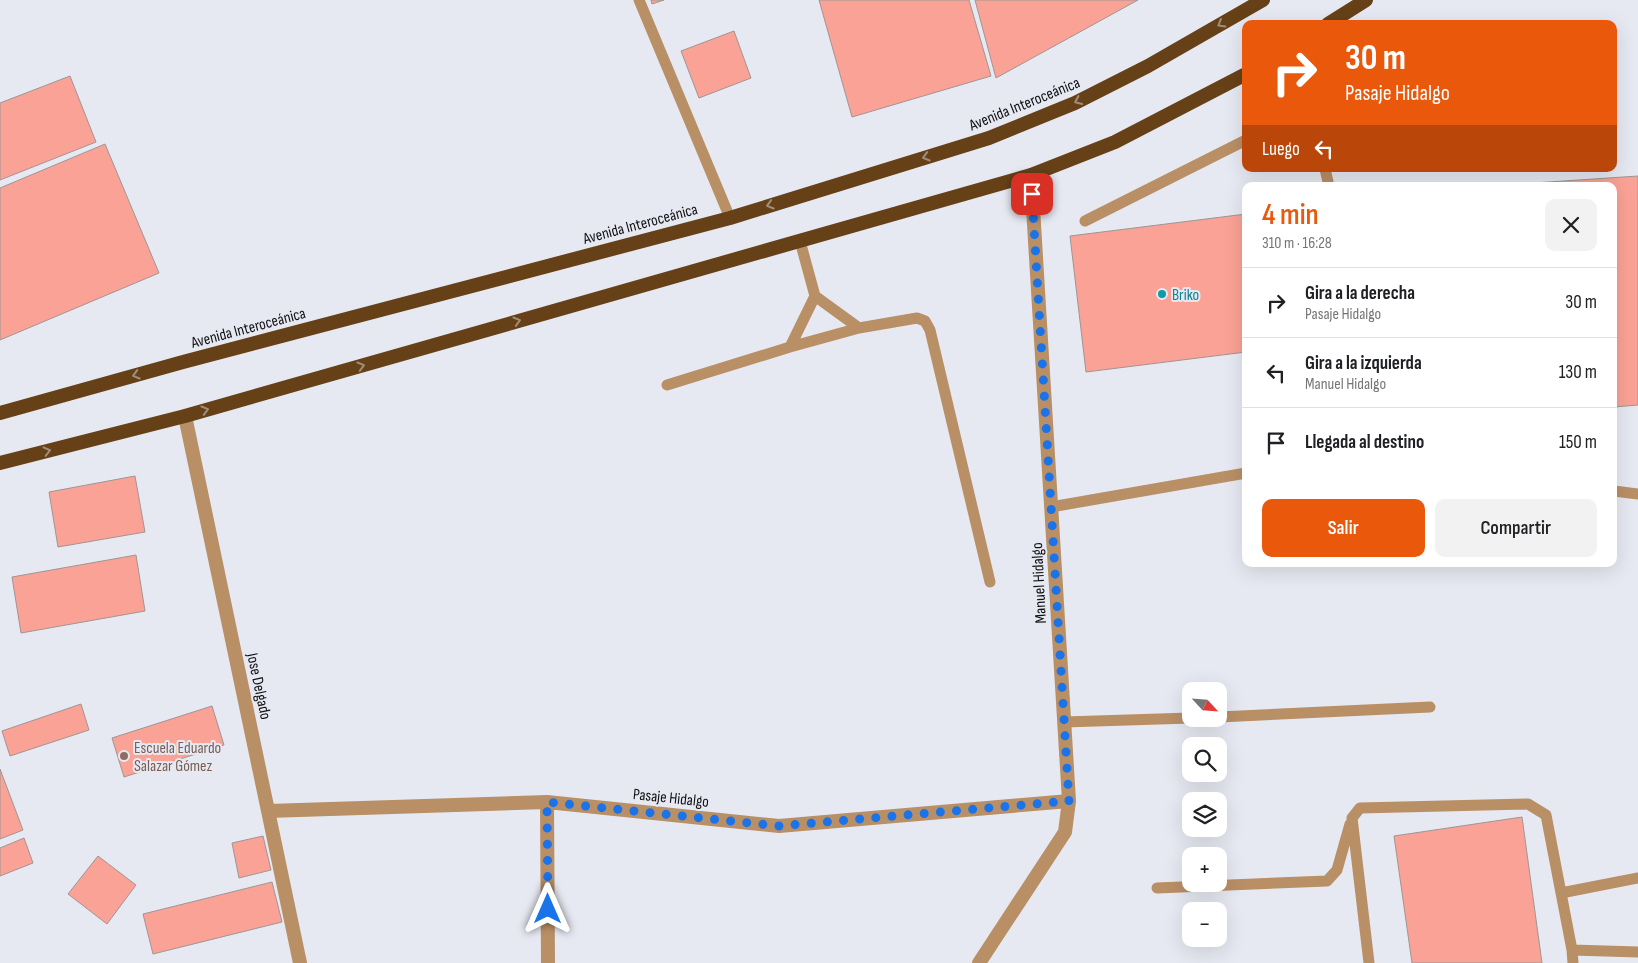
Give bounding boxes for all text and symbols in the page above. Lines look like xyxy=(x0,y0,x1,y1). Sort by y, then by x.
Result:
one-way arrow xyxy=(1217,18,1226,28)
text: 30 m xyxy=(1345,37,1406,80)
icon: right xyxy=(1262,40,1327,105)
street label: Avenida Interoceánica xyxy=(965,74,1083,136)
text: Pasaje Hidalgo xyxy=(1345,80,1450,107)
one-way arrow xyxy=(1074,95,1083,105)
icon: left xyxy=(1310,135,1338,163)
text: Luego xyxy=(1262,138,1300,161)
one-way arrow xyxy=(922,152,930,162)
pin xyxy=(1011,173,1053,215)
icon: arrive xyxy=(1018,180,1046,208)
text: 4 min xyxy=(1262,197,1319,233)
button: close xyxy=(1545,199,1597,251)
street label: Avenida Interoceánica xyxy=(580,200,700,249)
one-way arrow xyxy=(767,200,775,210)
text: 310 m · 16:28 xyxy=(1262,234,1332,253)
text: Gira a la derecha xyxy=(1305,282,1415,305)
place label: Briko xyxy=(1172,286,1199,305)
marker: Briko xyxy=(1156,288,1168,300)
icon: right xyxy=(1262,289,1290,317)
text: 30 m xyxy=(1565,291,1597,314)
street label: Avenida Interoceánica xyxy=(188,304,308,353)
text: Pasaje Hidalgo xyxy=(1305,305,1381,324)
one-way arrow xyxy=(513,317,521,327)
text: Gira a la izquierda xyxy=(1305,352,1422,375)
icon: left xyxy=(1262,359,1290,387)
one-way arrow xyxy=(356,361,364,371)
text: 130 m xyxy=(1559,361,1597,384)
one-way arrow xyxy=(132,370,141,380)
text: Manuel Hidalgo xyxy=(1305,375,1386,394)
one-way arrow xyxy=(200,406,208,416)
icon: arrive xyxy=(1262,429,1290,457)
text: Llegada al destino xyxy=(1305,431,1424,454)
text: 150 m xyxy=(1559,431,1597,454)
one-way arrow xyxy=(43,446,52,457)
button: Salir xyxy=(1262,499,1425,557)
button: Compartir xyxy=(1435,499,1597,557)
street label: Manuel Hidalgo xyxy=(1028,542,1051,624)
street label: Jose Delgado xyxy=(242,650,275,721)
north arrow xyxy=(1182,682,1228,728)
map controls xyxy=(1182,682,1227,947)
button: search xyxy=(1182,737,1227,782)
place label: Escuela Eduardo Salazar Gómez xyxy=(134,739,221,776)
marker: Escuela Eduardo Salazar Gómez xyxy=(118,750,130,762)
street label: Pasaje Hidalgo xyxy=(632,785,710,812)
button: layers xyxy=(1182,792,1227,837)
button: + xyxy=(1182,847,1227,892)
position arrow xyxy=(521,882,573,934)
button: − xyxy=(1182,902,1227,947)

